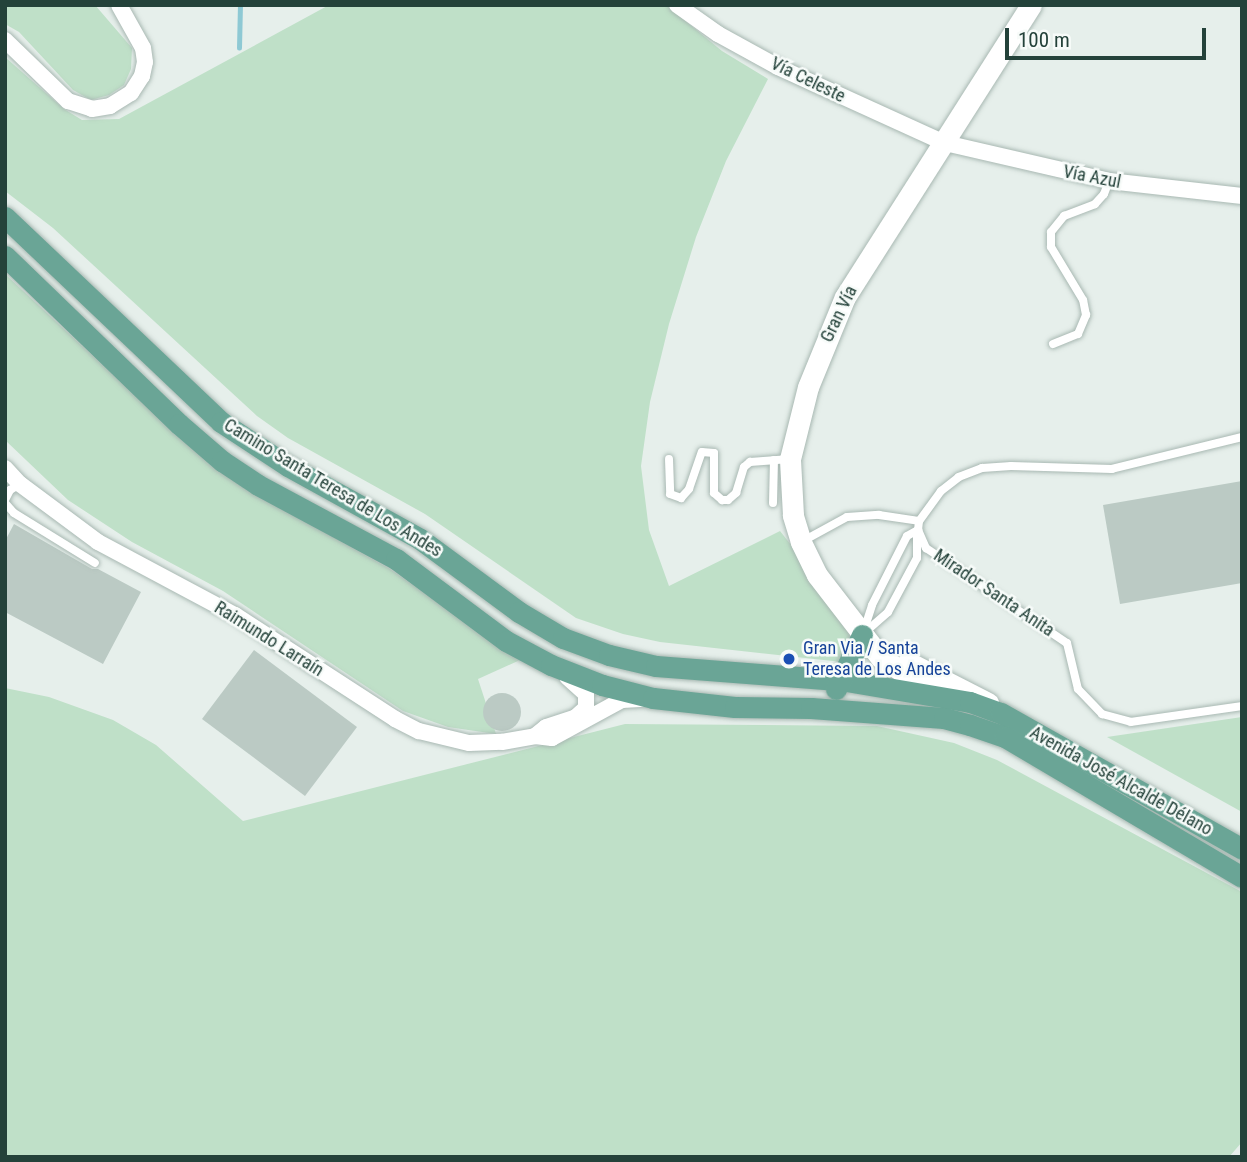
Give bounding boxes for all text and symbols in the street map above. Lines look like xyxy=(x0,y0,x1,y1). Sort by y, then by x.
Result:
scale bar xyxy=(1009,14,1210,58)
text: 100 m xyxy=(1018,28,1070,52)
street label: Vía Celeste xyxy=(767,53,849,107)
street label: Vía Azul xyxy=(1061,161,1123,193)
street label: Gran Vía xyxy=(816,282,862,346)
street label: Camino Santa Teresa de Los Andes xyxy=(220,414,446,562)
street label: Mirador Santa Anita xyxy=(930,545,1058,641)
street label: Raimundo Larraín xyxy=(210,597,328,681)
place label: Gran Via / Santa Teresa de Los Andes xyxy=(803,638,951,680)
marker: Gran Via / Santa Teresa de Los Andes xyxy=(781,651,797,667)
street label: Avenida José Alcalde Délano xyxy=(1026,722,1216,840)

